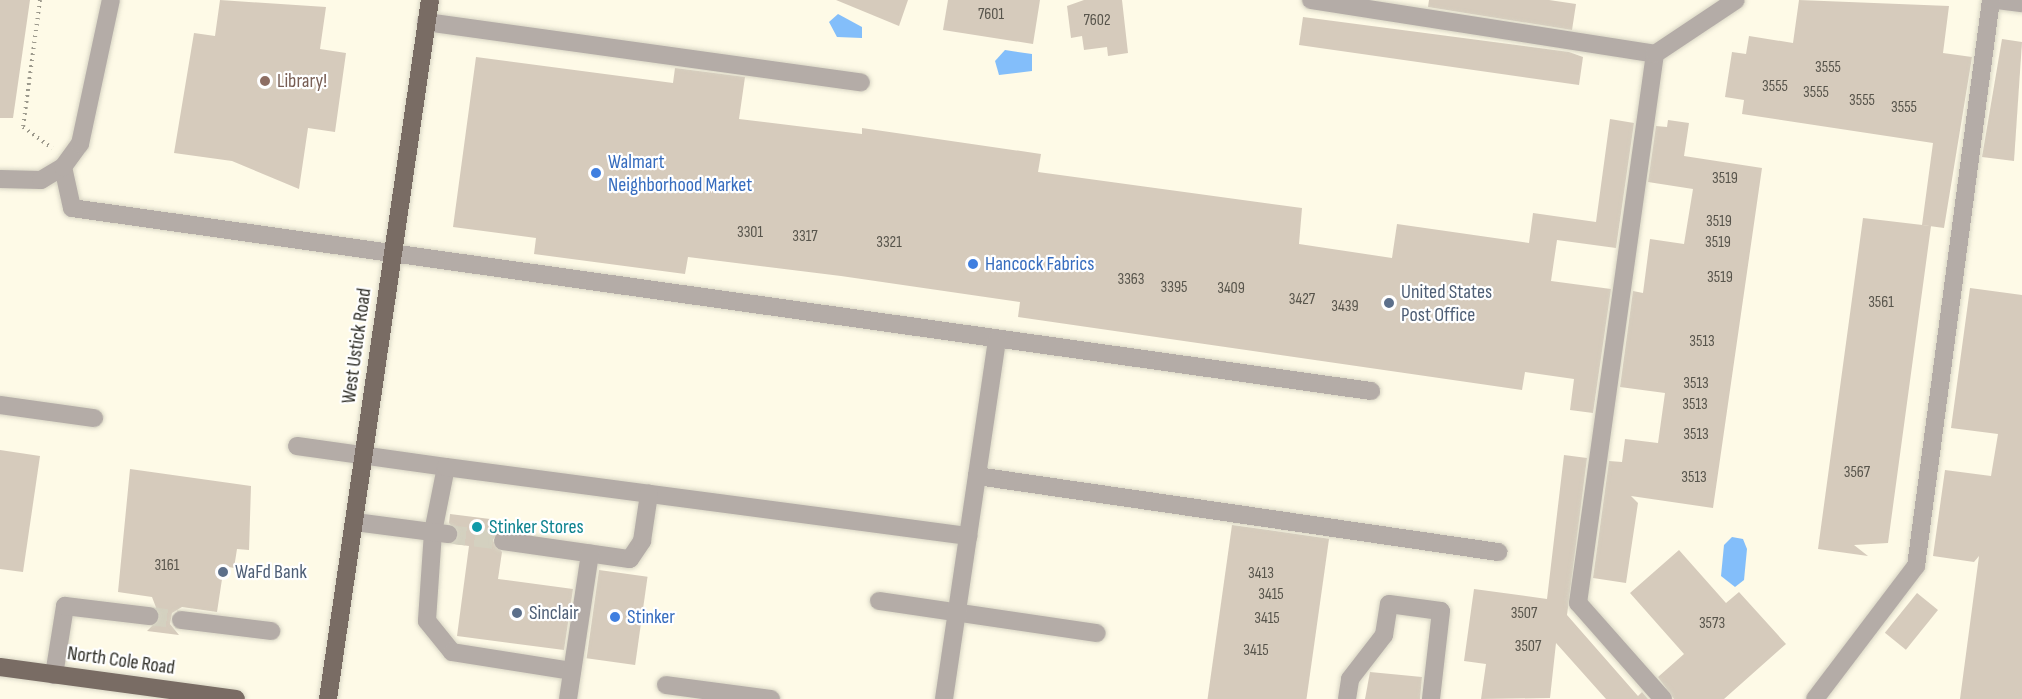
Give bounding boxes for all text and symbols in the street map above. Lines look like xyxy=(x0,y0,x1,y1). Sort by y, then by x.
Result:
house number: 7601 xyxy=(978,5,1004,25)
house number: 7602 xyxy=(1083,11,1111,31)
house number: 3555 xyxy=(1815,58,1841,78)
place label: Library! xyxy=(277,69,327,93)
marker: Library! xyxy=(258,74,272,88)
house number: 3555 xyxy=(1762,77,1788,97)
house number: 3555 xyxy=(1803,83,1829,103)
house number: 3555 xyxy=(1849,91,1875,111)
house number: 3555 xyxy=(1891,98,1917,118)
place label: Walmart Neighborhood Market xyxy=(608,150,752,197)
marker: Walmart Neighborhood Market xyxy=(589,166,603,180)
house number: 3519 xyxy=(1712,169,1738,189)
house number: 3519 xyxy=(1706,212,1732,232)
house number: 3301 xyxy=(737,223,763,243)
house number: 3317 xyxy=(792,227,818,247)
house number: 3321 xyxy=(876,233,902,253)
house number: 3519 xyxy=(1705,233,1731,253)
place label: Hancock Fabrics xyxy=(985,252,1094,276)
marker: Hancock Fabrics xyxy=(966,257,980,271)
house number: 3519 xyxy=(1707,268,1733,288)
house number: 3363 xyxy=(1117,270,1145,290)
house number: 3395 xyxy=(1161,278,1187,298)
house number: 3409 xyxy=(1217,279,1245,299)
place label: United States Post Office xyxy=(1401,280,1492,327)
street label: West Ustick Road xyxy=(337,287,377,405)
house number: 3427 xyxy=(1289,290,1315,310)
house number: 3561 xyxy=(1868,293,1894,313)
marker: United States Post Office xyxy=(1382,296,1396,310)
house number: 3439 xyxy=(1331,297,1359,317)
house number: 3513 xyxy=(1689,332,1715,352)
house number: 3513 xyxy=(1683,374,1709,394)
house number: 3513 xyxy=(1682,395,1708,415)
house number: 3513 xyxy=(1683,425,1709,445)
house number: 3567 xyxy=(1844,463,1870,483)
house number: 3513 xyxy=(1681,468,1707,488)
place label: Stinker Stores xyxy=(489,515,584,539)
marker: Stinker Stores xyxy=(470,520,484,534)
house number: 3161 xyxy=(155,556,179,576)
place label: WaFd Bank xyxy=(235,560,307,584)
house number: 3413 xyxy=(1248,564,1274,584)
marker: WaFd Bank xyxy=(216,565,230,579)
house number: 3415 xyxy=(1258,585,1284,605)
place label: Sinclair xyxy=(529,601,579,625)
house number: 3507 xyxy=(1511,604,1537,624)
place label: Stinker xyxy=(627,605,675,629)
marker: Sinclair xyxy=(510,606,524,620)
house number: 3415 xyxy=(1254,609,1280,629)
marker: Stinker xyxy=(608,610,622,624)
house number: 3573 xyxy=(1699,614,1725,634)
house number: 3507 xyxy=(1515,637,1541,657)
house number: 3415 xyxy=(1243,641,1269,661)
street label: North Cole Road xyxy=(66,642,176,680)

